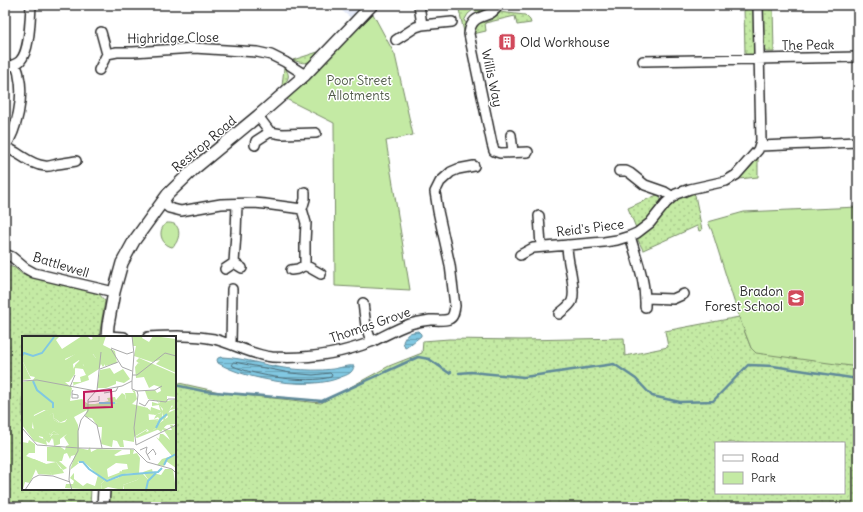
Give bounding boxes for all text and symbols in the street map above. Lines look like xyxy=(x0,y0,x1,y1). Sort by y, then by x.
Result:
street label: Highridge Close xyxy=(127,29,219,47)
building icon: Old Workhouse xyxy=(497,32,517,52)
place label: Old Workhouse xyxy=(520,34,610,51)
street label: The Peak xyxy=(781,36,835,54)
street label: Willis Way xyxy=(478,48,506,108)
park label: Poor Street Allotments xyxy=(326,72,392,104)
street label: Restrop Road xyxy=(168,112,240,176)
street label: Reid's Piece xyxy=(555,215,625,241)
street label: Battlewell xyxy=(31,248,91,282)
place label: Bradon Forest School xyxy=(705,283,783,315)
school or university icon: Bradon Forest School xyxy=(786,288,806,308)
street label: Thomas Grove xyxy=(327,303,413,347)
inset map xyxy=(22,336,176,490)
legend xyxy=(715,442,845,494)
text: Road xyxy=(751,450,779,465)
text: Park xyxy=(751,470,776,485)

